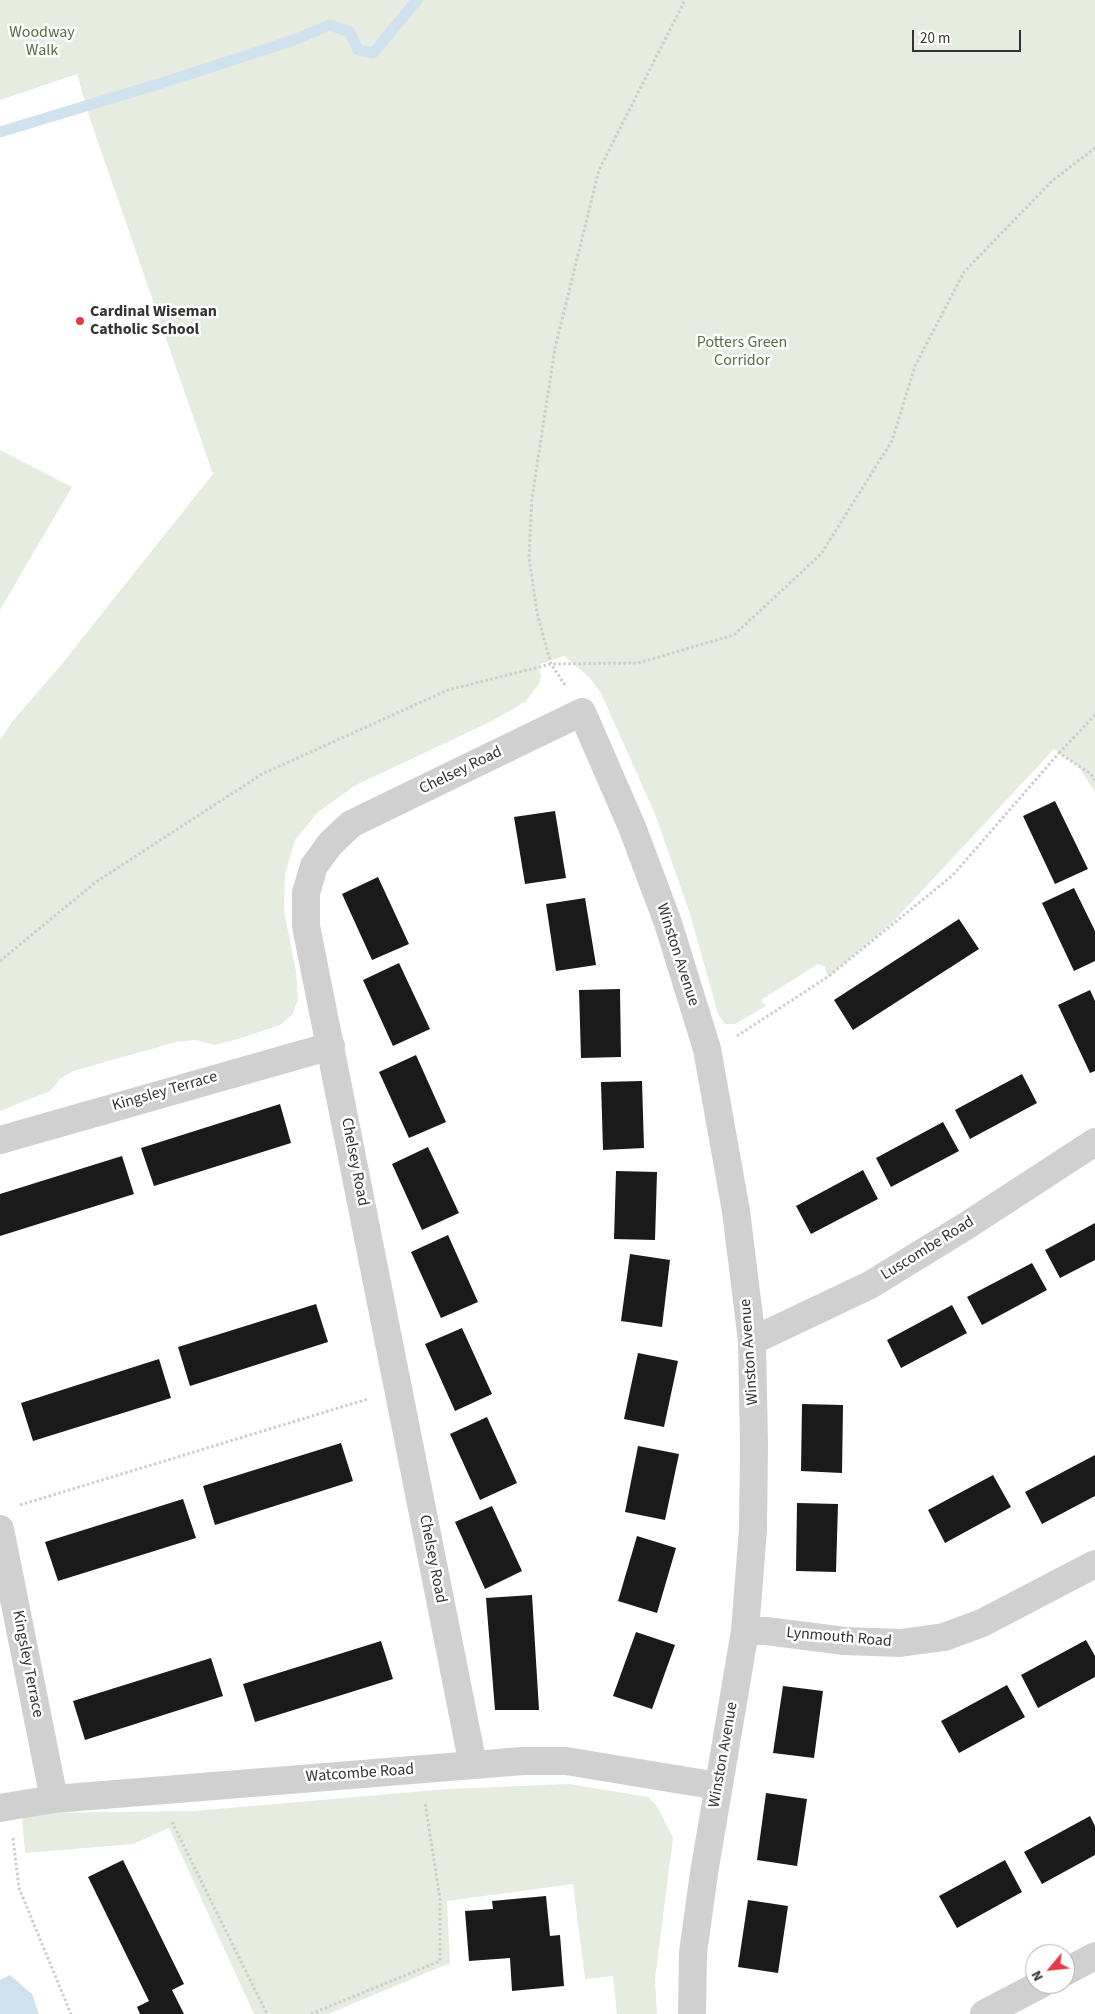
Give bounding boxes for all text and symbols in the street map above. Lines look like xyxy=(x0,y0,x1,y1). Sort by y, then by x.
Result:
scale bar xyxy=(915,20,1024,52)
park label: Woodway Walk xyxy=(9,23,75,61)
text: 20 m xyxy=(920,28,950,49)
place label: Cardinal Wiseman Catholic School xyxy=(90,302,217,340)
marker: Cardinal Wiseman Catholic School xyxy=(74,315,86,327)
park label: Potters Green Corridor xyxy=(697,333,787,371)
street label: Chelsey Road xyxy=(417,743,505,799)
street label: Winston Avenue xyxy=(651,901,703,1009)
street label: Kingsley Terrace xyxy=(110,1068,220,1116)
street label: Chelsey Road xyxy=(336,1116,372,1208)
street label: Luscombe Road xyxy=(878,1213,978,1285)
street label: Winston Avenue xyxy=(737,1298,763,1406)
street label: Chelsey Road xyxy=(414,1513,450,1605)
street label: Kingsley Terrace xyxy=(7,1609,47,1719)
street label: Lynmouth Road xyxy=(786,1624,892,1652)
street label: Winston Avenue xyxy=(705,1701,743,1809)
street label: Watcombe Road xyxy=(305,1761,415,1787)
north arrow xyxy=(1025,1944,1075,1994)
text: N xyxy=(1027,1967,1049,1984)

